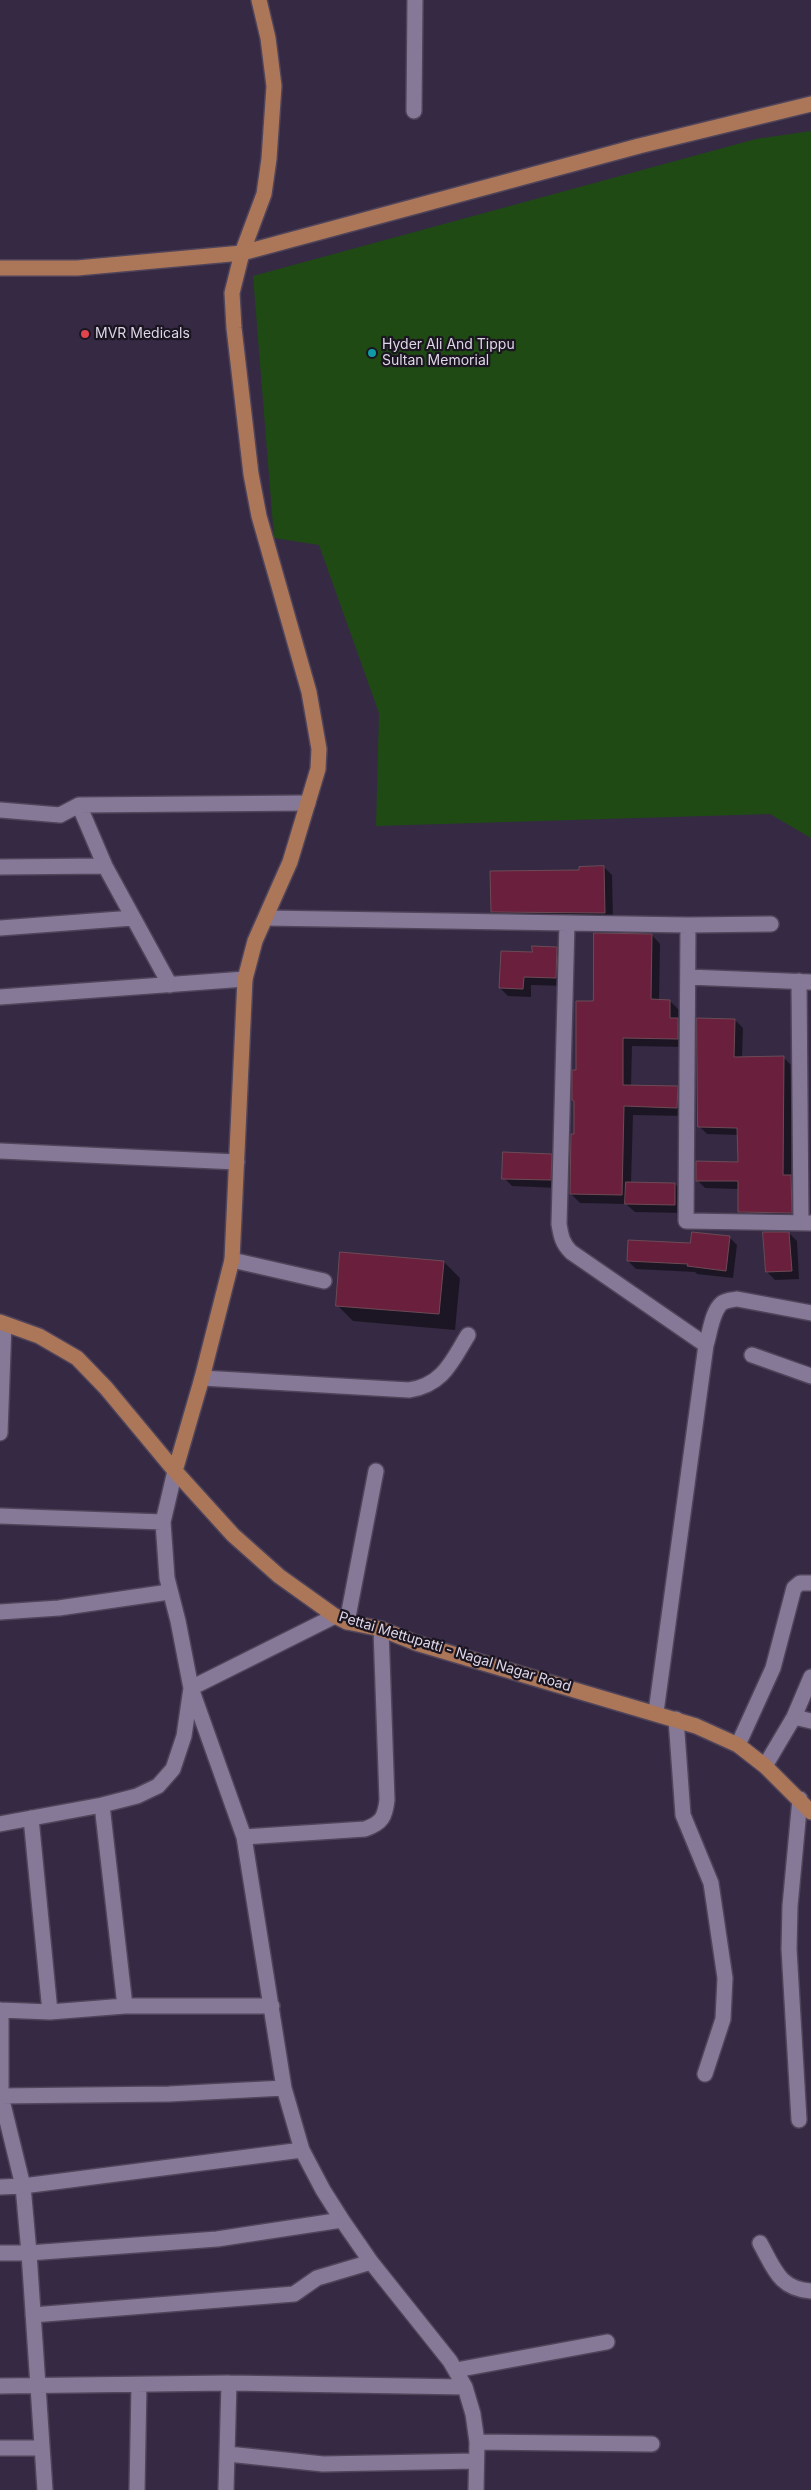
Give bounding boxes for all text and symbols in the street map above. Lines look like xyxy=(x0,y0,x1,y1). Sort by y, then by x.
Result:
place label: MVR Medicals xyxy=(95,326,190,342)
marker: MVR Medicals xyxy=(79,328,91,340)
place label: Hyder Ali And Tippu Sultan Memorial xyxy=(382,337,515,370)
marker: Hyder Ali And Tippu Sultan Memorial xyxy=(366,347,378,359)
street label: Pettai Mettupatti - Nagal Nagar Road xyxy=(337,1609,573,1695)

